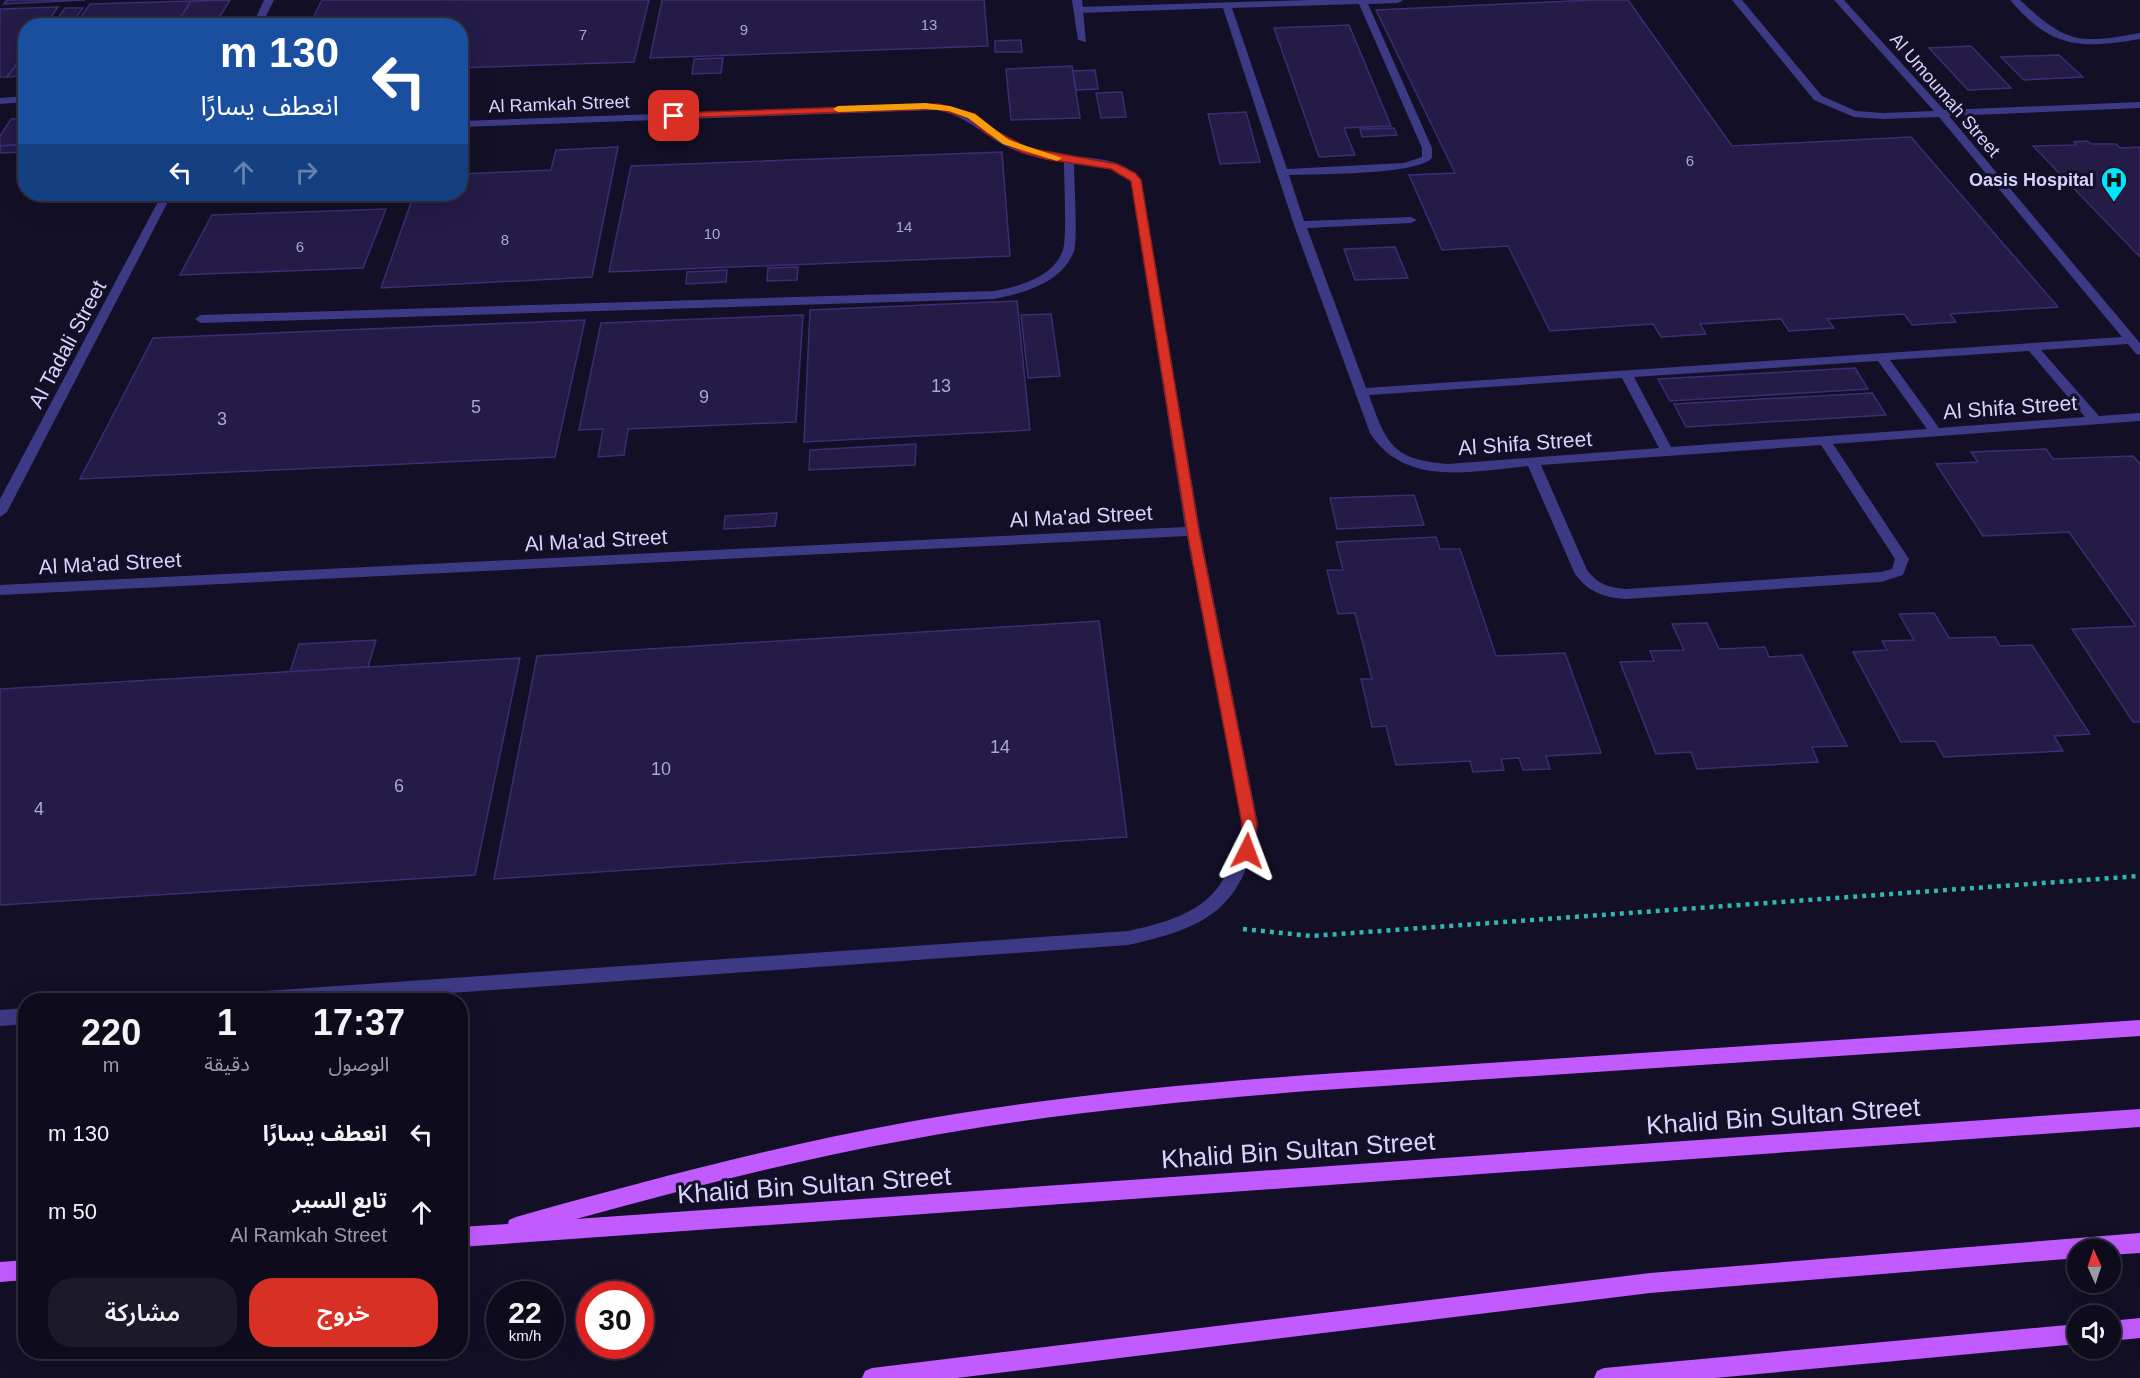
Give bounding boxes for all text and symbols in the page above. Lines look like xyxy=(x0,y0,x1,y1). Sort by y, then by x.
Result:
house number: 13 xyxy=(921,16,937,33)
house number: 9 xyxy=(740,21,748,38)
house number: 7 xyxy=(579,26,587,43)
text: 130 m xyxy=(220,29,339,76)
street label: Al Umoumah Street xyxy=(1886,29,2004,161)
icon: left xyxy=(360,42,438,120)
pin xyxy=(648,90,699,141)
text: انعطف يسارًا xyxy=(200,91,339,121)
street label: Al Ramkah Street xyxy=(488,92,630,116)
icon: arrive xyxy=(657,99,690,132)
house number: 6 xyxy=(1686,152,1694,169)
icon: left xyxy=(164,156,197,189)
icon: ahead xyxy=(227,156,260,189)
icon: right xyxy=(290,156,323,189)
hospital icon: Oasis Hospital xyxy=(2099,165,2129,203)
place label: Oasis Hospital xyxy=(1969,170,2094,190)
house number: 14 xyxy=(896,218,912,235)
house number: 10 xyxy=(704,225,720,242)
house number: 8 xyxy=(501,231,509,248)
house number: 6 xyxy=(296,238,304,255)
street label: Al Tadali Street xyxy=(24,276,110,412)
house number: 13 xyxy=(931,376,951,396)
house number: 9 xyxy=(699,387,709,407)
street label: Al Shifa Street xyxy=(1942,391,2078,423)
house number: 5 xyxy=(471,397,481,417)
house number: 3 xyxy=(217,409,227,429)
street label: Al Shifa Street xyxy=(1457,427,1593,459)
street label: Al Ma'ad Street xyxy=(1009,501,1153,531)
street label: Al Ma'ad Street xyxy=(524,525,668,555)
street label: Al Ma'ad Street xyxy=(38,548,182,578)
house number: 14 xyxy=(990,737,1010,757)
house number: 10 xyxy=(651,759,671,779)
house number: 6 xyxy=(394,776,404,796)
house number: 4 xyxy=(34,799,44,819)
position arrow xyxy=(1215,819,1279,883)
text: 1 xyxy=(217,1002,237,1043)
text: 17:37 xyxy=(313,1002,405,1043)
text: 220 xyxy=(81,1012,141,1053)
text: دقيقة xyxy=(204,1053,250,1075)
text: الوصول xyxy=(328,1053,389,1075)
text: m xyxy=(103,1054,119,1076)
street label: Khalid Bin Sultan Street xyxy=(1645,1091,1922,1141)
icon: left xyxy=(405,1118,438,1151)
text: 130 m xyxy=(48,1121,109,1146)
text: انعطف يسارًا xyxy=(263,1121,387,1146)
street label: Khalid Bin Sultan Street xyxy=(1160,1125,1437,1175)
street label: Khalid Bin Sultan Street xyxy=(676,1160,953,1210)
text: تابع السير xyxy=(293,1188,387,1213)
icon: ahead xyxy=(405,1196,438,1229)
text: 50 m xyxy=(48,1199,97,1224)
text: Al Ramkah Street xyxy=(230,1224,387,1246)
north arrow xyxy=(2067,1239,2121,1293)
map controls xyxy=(2067,1239,2121,1359)
button: مشاركة xyxy=(48,1278,237,1347)
button: خروج xyxy=(249,1278,438,1347)
speed limit sign: 30 xyxy=(576,1281,654,1359)
text: 22 xyxy=(508,1296,542,1329)
button: sound xyxy=(2067,1305,2121,1359)
text: km/h xyxy=(509,1327,541,1344)

